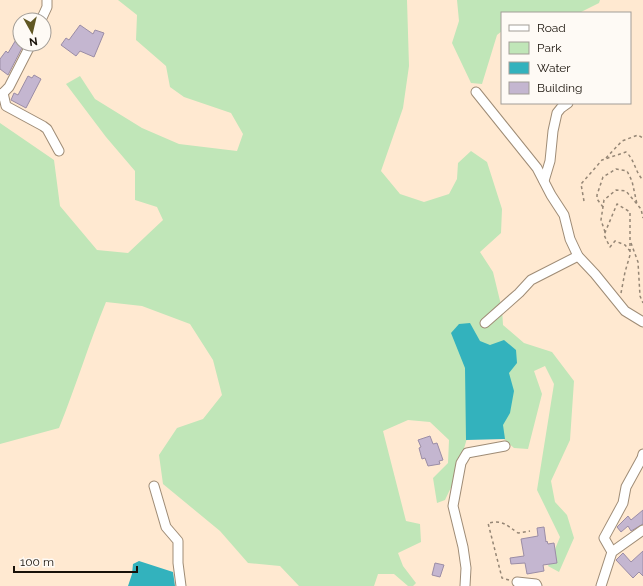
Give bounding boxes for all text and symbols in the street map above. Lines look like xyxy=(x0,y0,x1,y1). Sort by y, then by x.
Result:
north arrow xyxy=(12,12,52,52)
legend xyxy=(501,12,631,104)
text: Road xyxy=(537,21,566,35)
text: N xyxy=(28,34,38,48)
text: Park xyxy=(537,41,562,55)
text: Water xyxy=(537,61,571,75)
text: Building xyxy=(537,81,583,95)
scale bar xyxy=(14,548,137,574)
text: 100 m xyxy=(20,555,54,569)

